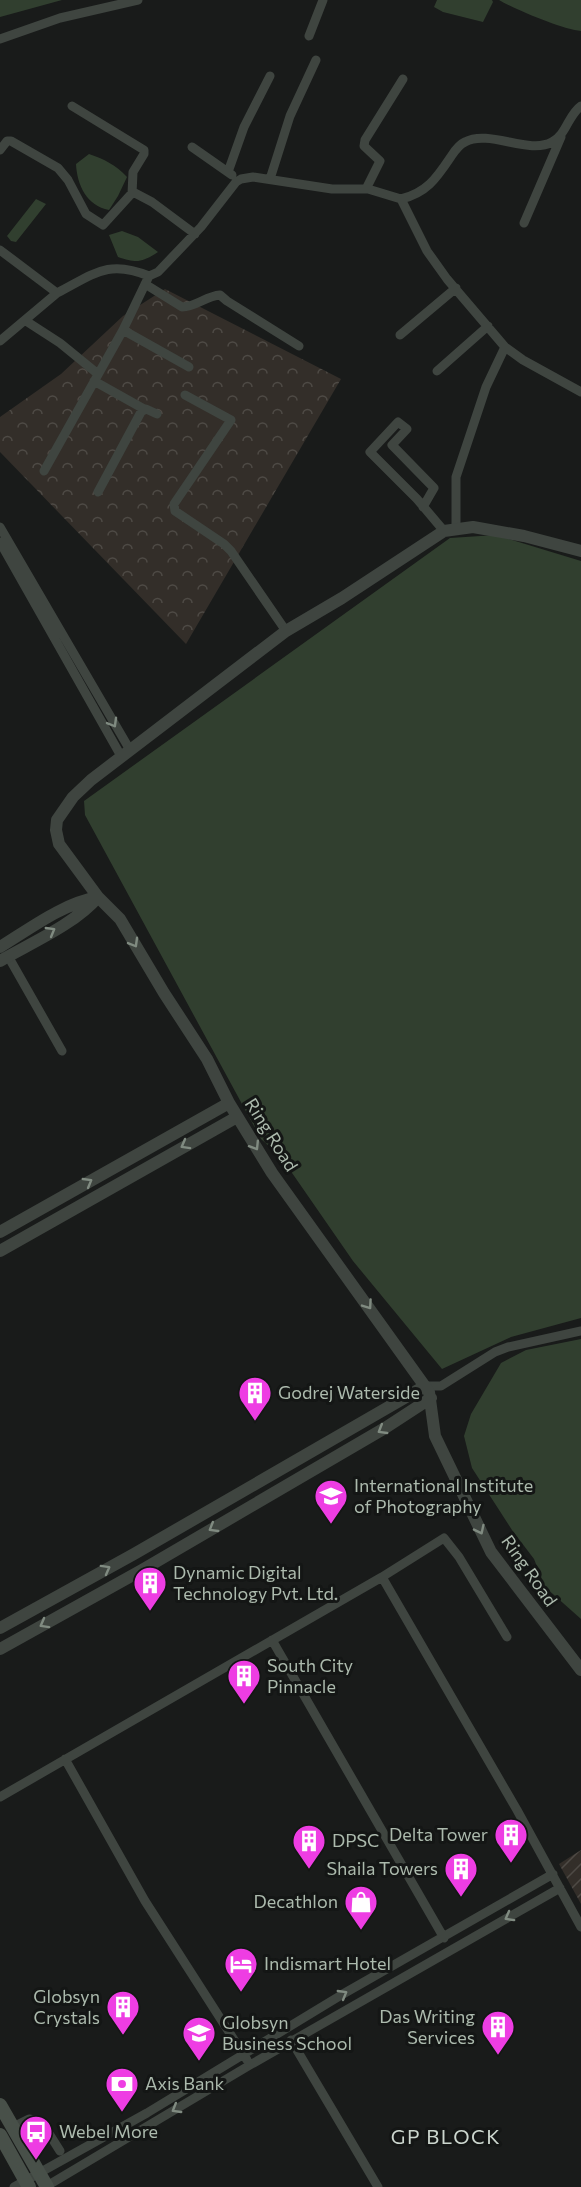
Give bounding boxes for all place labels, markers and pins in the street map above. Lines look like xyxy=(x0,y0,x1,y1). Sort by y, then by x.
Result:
building icon: Godrej Waterside xyxy=(237,1375,273,1422)
place label: Godrej Waterside xyxy=(278,1381,420,1403)
place label: International Institute of Photography xyxy=(354,1474,533,1517)
school or university icon: International Institute of Photography xyxy=(313,1478,349,1525)
place label: Dynamic Digital Technology Pvt. Ltd. xyxy=(173,1561,338,1604)
building icon: Dynamic Digital Technology Pvt. Ltd. xyxy=(132,1565,168,1612)
place label: South City Pinnacle xyxy=(267,1654,353,1697)
building icon: South City Pinnacle xyxy=(226,1658,262,1705)
building icon: Delta Tower xyxy=(493,1817,529,1864)
building icon: DPSC xyxy=(291,1823,327,1870)
place label: Delta Tower xyxy=(389,1823,488,1845)
place label: DPSC xyxy=(332,1829,379,1851)
building icon: Shaila Towers xyxy=(443,1851,479,1898)
place label: Shaila Towers xyxy=(326,1857,438,1879)
shop icon: Decathlon xyxy=(343,1884,379,1931)
place label: Decathlon xyxy=(254,1890,338,1912)
hotel icon: Indismart Hotel xyxy=(223,1946,259,1993)
place label: Indismart Hotel xyxy=(264,1952,391,1974)
place label: Globsyn Crystals xyxy=(33,1985,100,2028)
building icon: Globsyn Crystals xyxy=(105,1989,141,2036)
place label: Das Writing Services xyxy=(379,2005,475,2048)
building icon: Das Writing Services xyxy=(480,2009,516,2056)
place label: Globsyn Business School xyxy=(222,2011,352,2054)
school or university icon: Globsyn Business School xyxy=(181,2015,217,2062)
bank icon: Axis Bank xyxy=(104,2066,140,2113)
place label: Axis Bank xyxy=(145,2072,225,2094)
bus stop icon: Webel More xyxy=(18,2114,54,2161)
place label: Webel More xyxy=(59,2120,158,2142)

